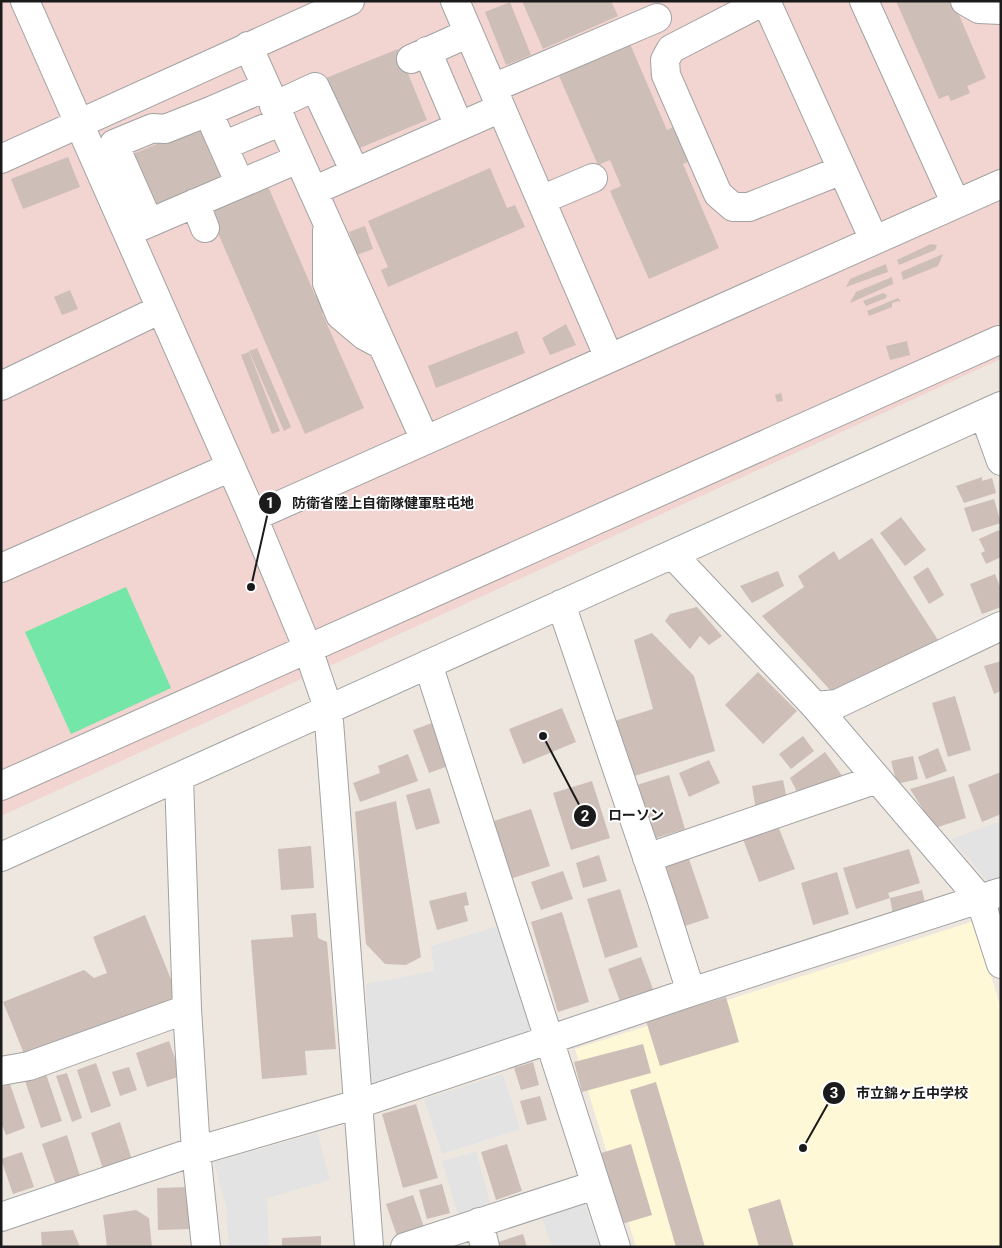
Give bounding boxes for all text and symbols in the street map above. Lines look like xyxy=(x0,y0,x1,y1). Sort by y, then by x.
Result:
callout: 防衛省陸上自衛隊健軍駐屯地 xyxy=(257,488,484,517)
text: 1 xyxy=(266,494,274,512)
text: 防衛省陸上自衛隊健軍駐屯地 xyxy=(292,495,474,511)
callout: ローソン xyxy=(573,801,674,830)
text: 2 xyxy=(581,807,590,825)
text: ローソン xyxy=(608,807,664,823)
callout: 市立錦ヶ丘中学校 xyxy=(821,1079,978,1108)
text: 3 xyxy=(830,1084,838,1102)
text: 市立錦ヶ丘中学校 xyxy=(856,1085,968,1101)

